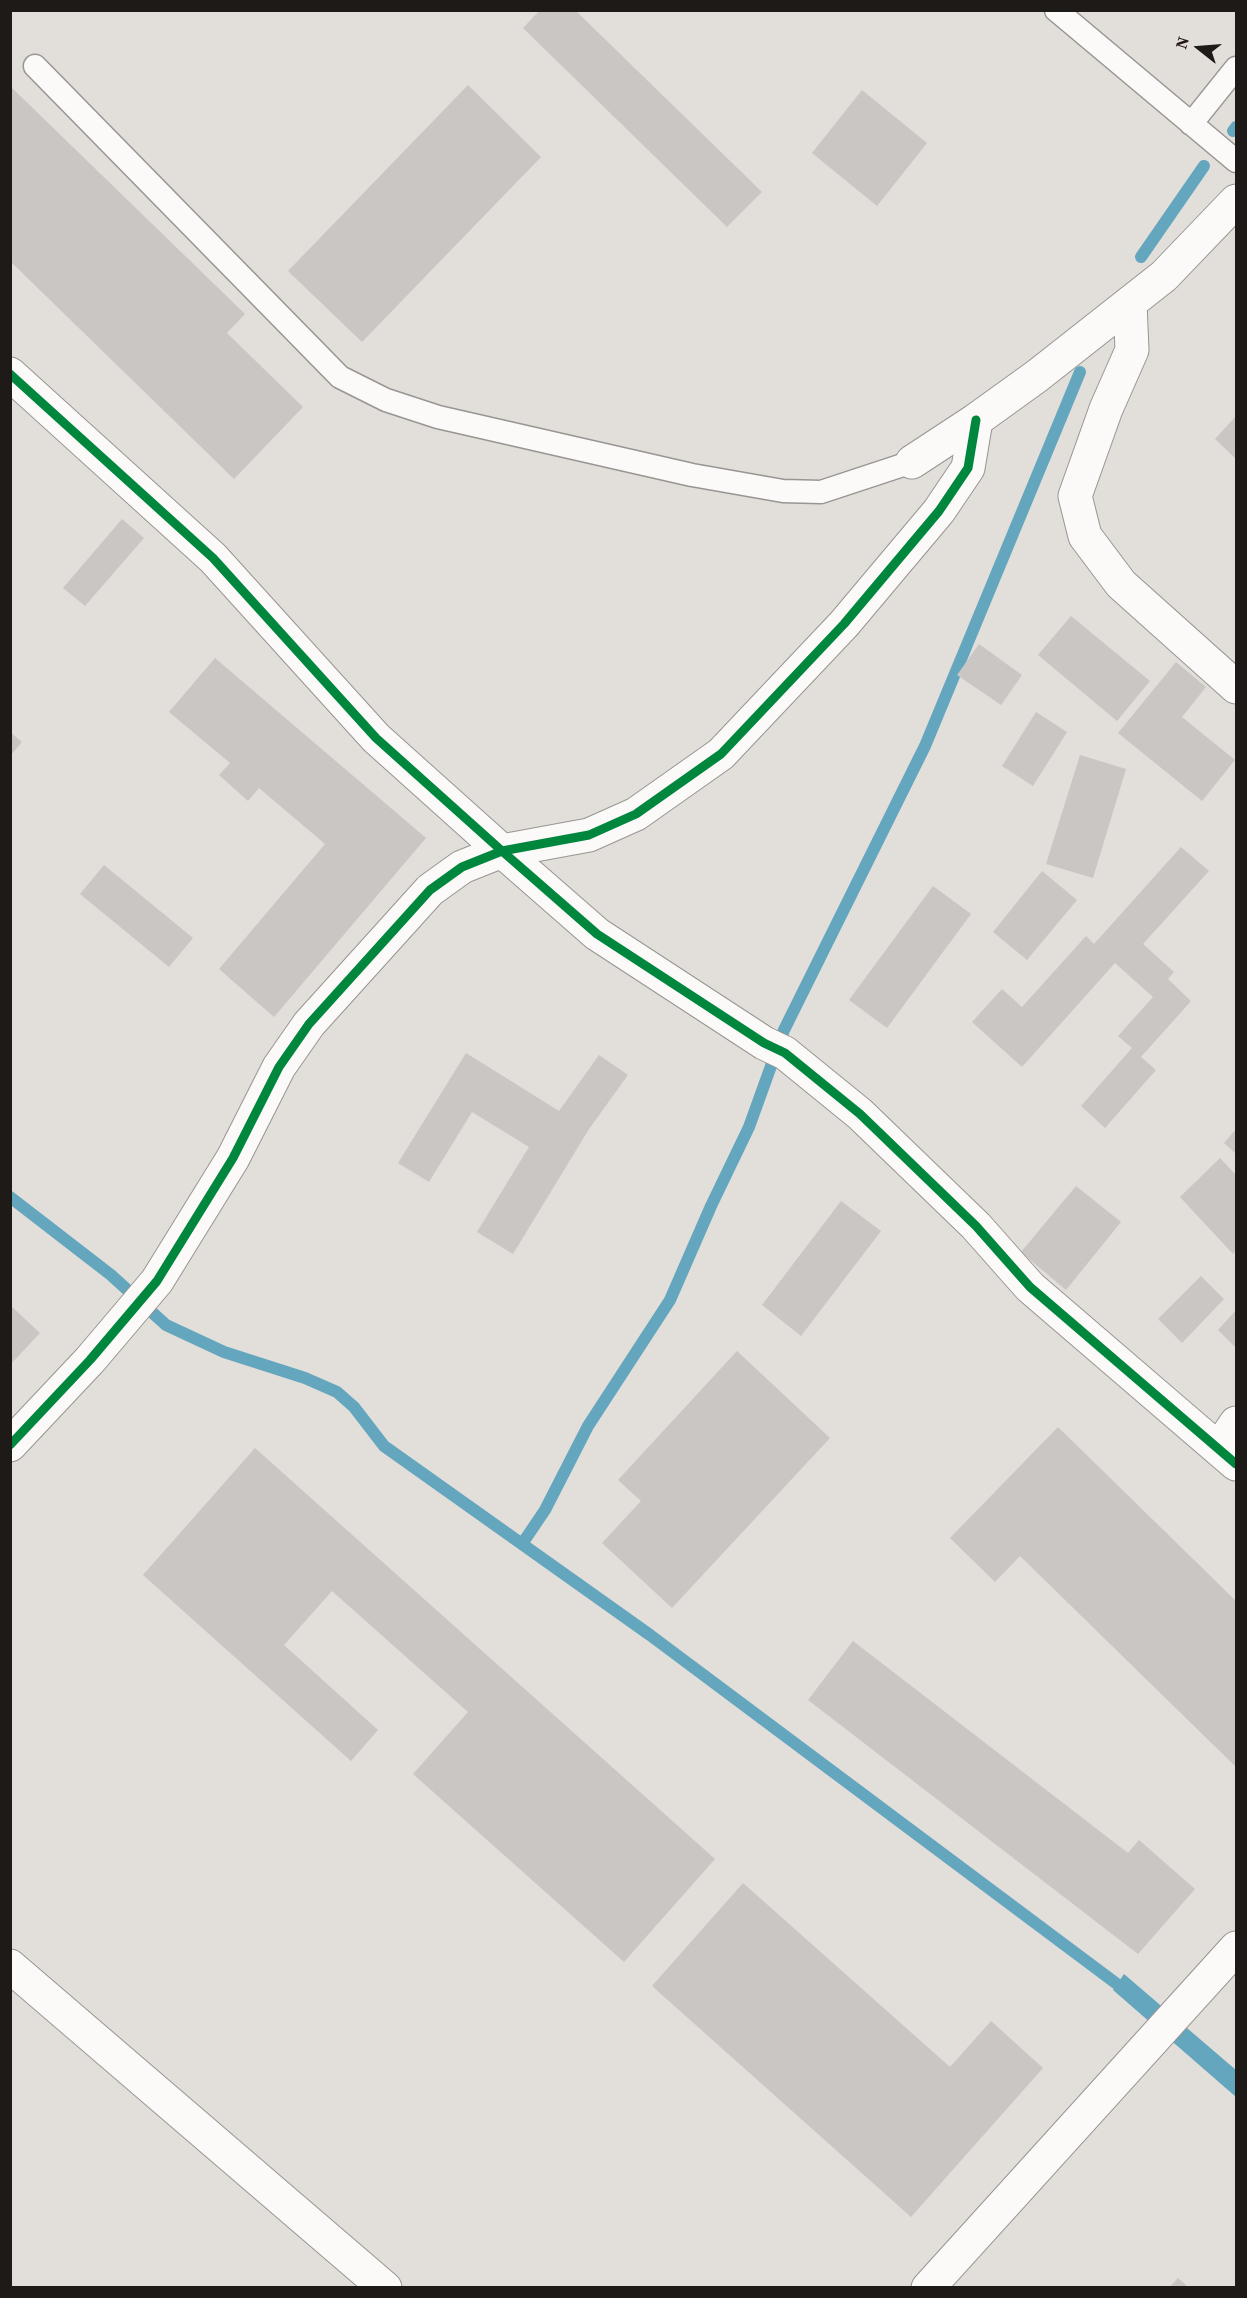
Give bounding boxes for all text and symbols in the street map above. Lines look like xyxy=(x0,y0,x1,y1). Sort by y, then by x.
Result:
north arrow xyxy=(1169,18,1229,78)
text: N xyxy=(1170,34,1194,52)

